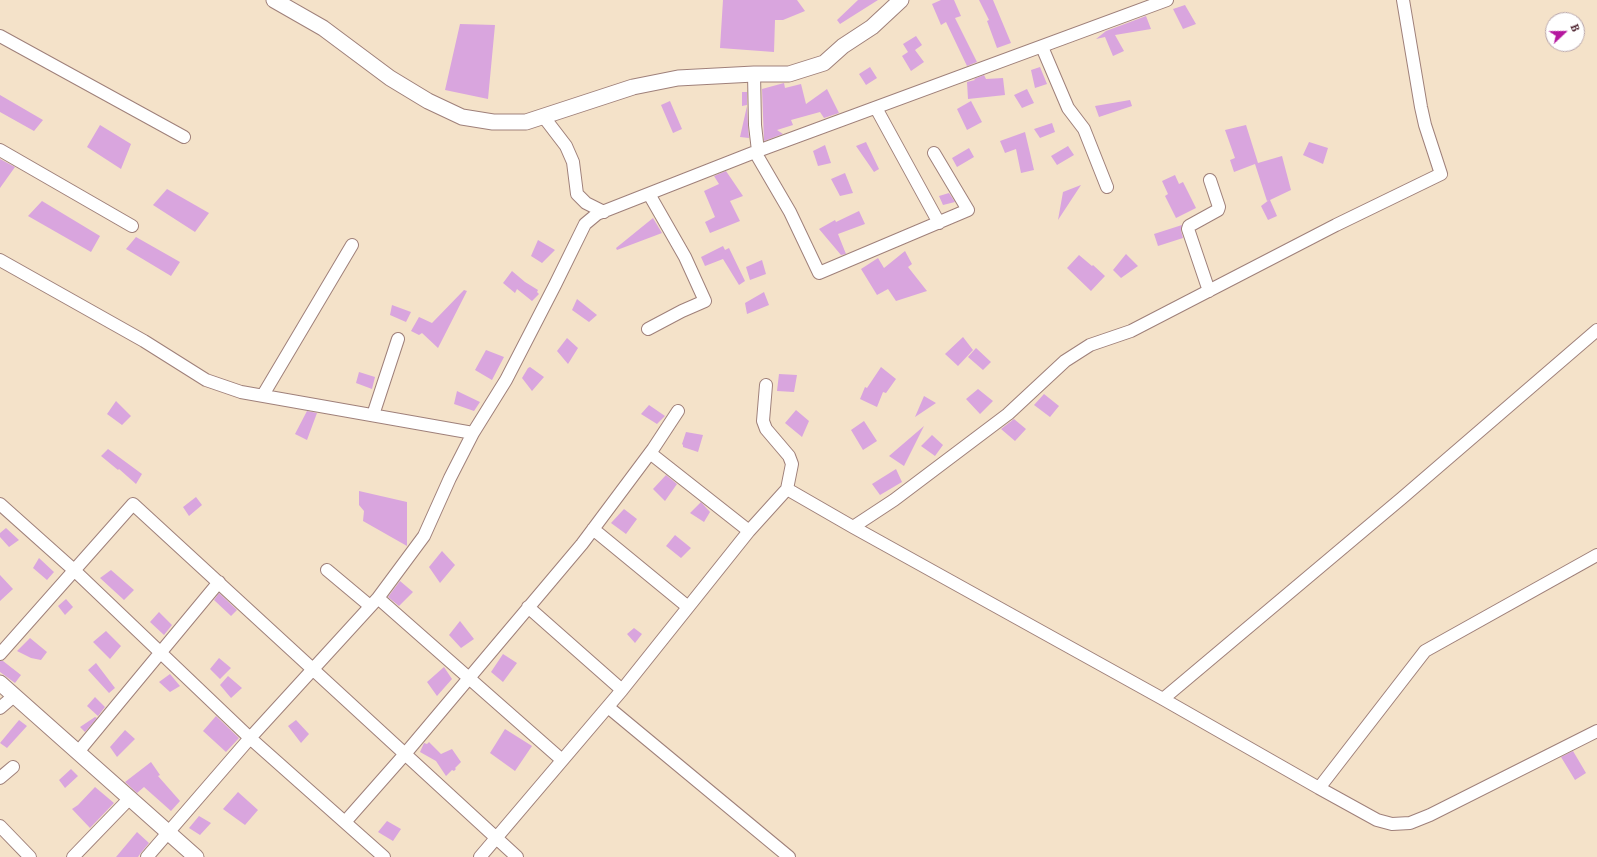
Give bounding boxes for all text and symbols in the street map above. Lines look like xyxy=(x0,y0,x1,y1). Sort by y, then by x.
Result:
north arrow xyxy=(1545,12,1585,52)
text: B xyxy=(1567,22,1583,34)

